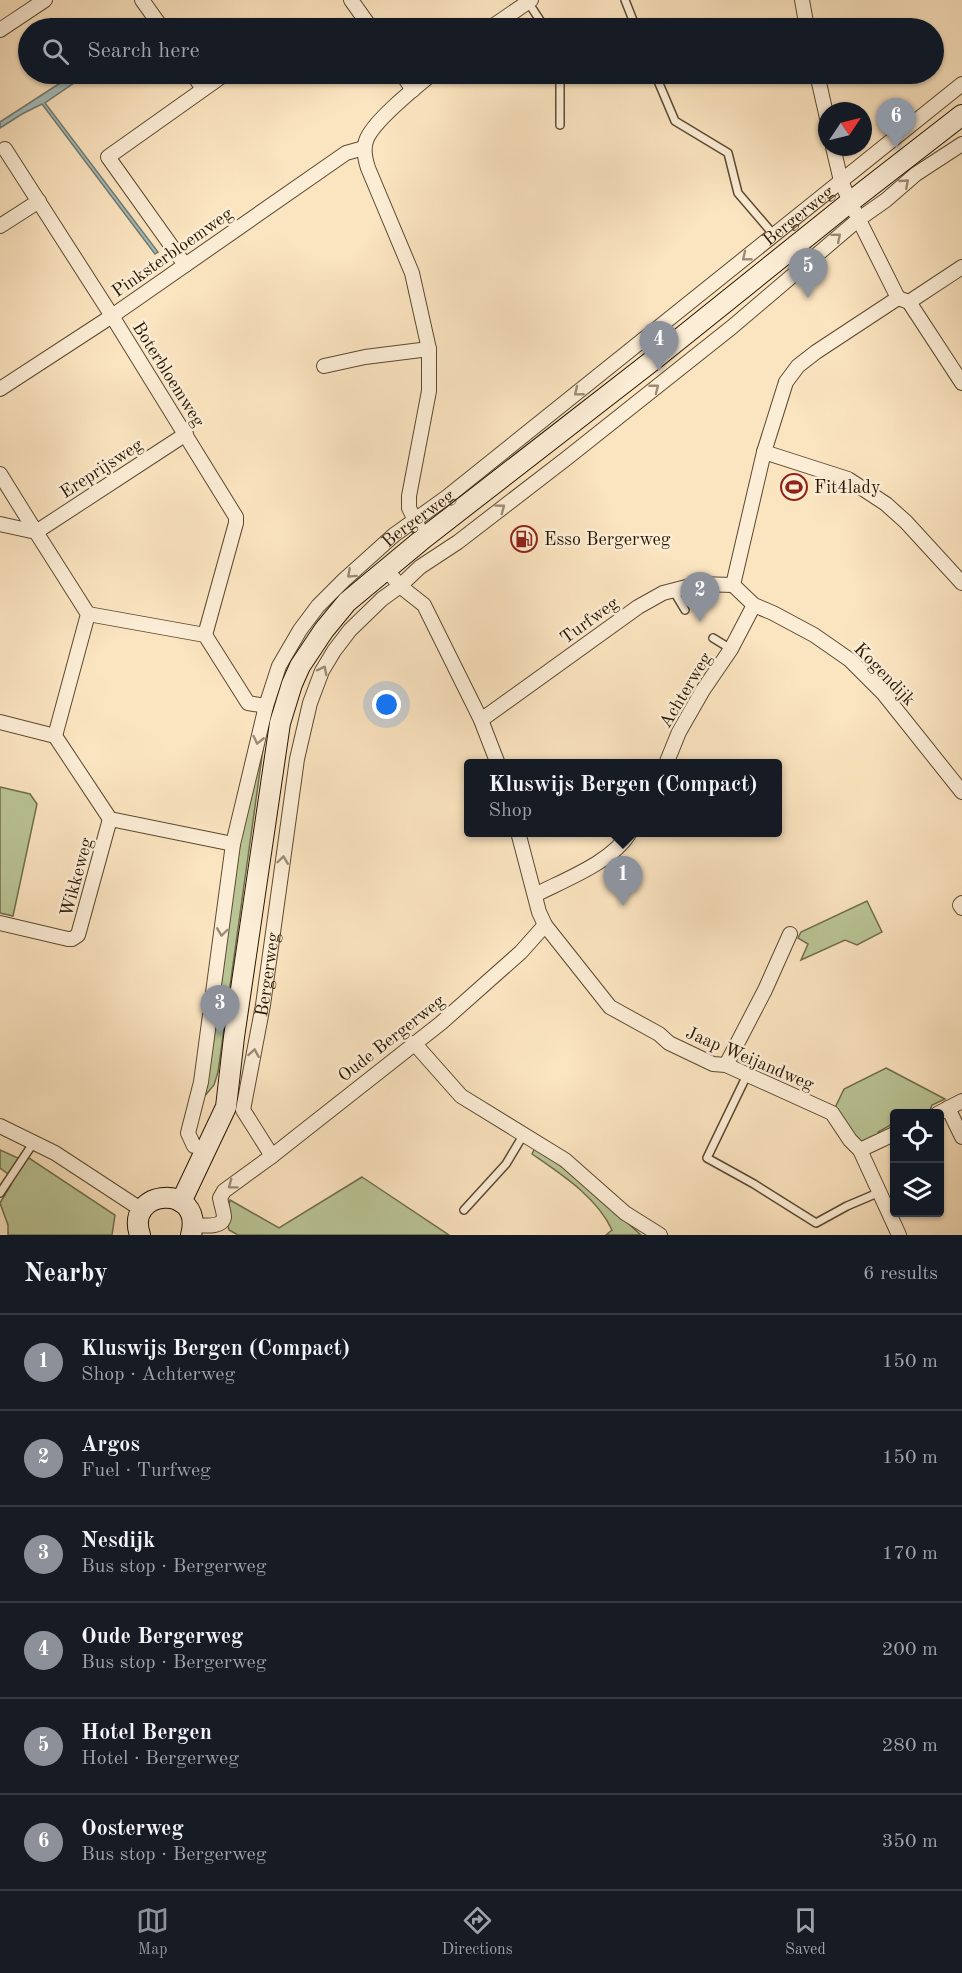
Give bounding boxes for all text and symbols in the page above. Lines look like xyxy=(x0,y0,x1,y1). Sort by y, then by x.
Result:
search box xyxy=(18,18,944,84)
icon: search xyxy=(39,35,72,68)
text: Search here xyxy=(87,40,200,62)
pin: 6 xyxy=(876,98,916,148)
north arrow xyxy=(818,102,872,156)
one-way arrow xyxy=(898,179,909,190)
street label: Bergerweg xyxy=(760,183,838,250)
street label: Pinksterbloemweg xyxy=(109,204,236,301)
one-way arrow xyxy=(830,233,841,244)
pin: 5 xyxy=(788,248,828,298)
one-way arrow xyxy=(742,250,753,261)
street label: Boterbloemweg xyxy=(129,319,208,430)
pin: 4 xyxy=(640,322,678,371)
one-way arrow xyxy=(574,385,585,396)
one-way arrow xyxy=(648,385,659,396)
street label: Ereprijsweg xyxy=(57,435,146,502)
sports icon: Fit4lady xyxy=(779,472,809,502)
place label: Fit4lady xyxy=(814,479,881,497)
street label: Bergerweg xyxy=(379,487,458,551)
one-way arrow xyxy=(494,505,505,516)
fuel station icon: Esso Bergerweg xyxy=(509,524,539,554)
place label: Esso Bergerweg xyxy=(544,531,671,549)
one-way arrow xyxy=(347,567,357,578)
pin: 2 xyxy=(680,572,720,622)
street label: Turfweg xyxy=(557,594,622,648)
street label: Kogendijk xyxy=(850,640,918,710)
street label: Achterweg xyxy=(656,649,715,731)
one-way arrow xyxy=(316,665,328,676)
your location xyxy=(372,690,401,719)
one-way arrow xyxy=(252,735,265,745)
popup xyxy=(464,759,782,837)
text: Kluswijs Bergen (Compact) xyxy=(489,774,757,796)
text: Shop xyxy=(489,801,532,821)
street label: Wikkeweg xyxy=(58,835,96,919)
one-way arrow xyxy=(277,855,289,864)
pin: 1 xyxy=(604,856,642,906)
one-way arrow xyxy=(217,927,229,936)
street label: Bergerweg xyxy=(253,931,283,1018)
pin: 3 xyxy=(200,986,240,1035)
street label: Oude Bergerweg xyxy=(335,992,448,1086)
street label: Jaap Weijandweg xyxy=(683,1024,817,1094)
one-way arrow xyxy=(247,1048,260,1058)
map controls xyxy=(890,1109,944,1217)
button: locate xyxy=(890,1109,944,1163)
button: layers xyxy=(890,1163,944,1217)
one-way arrow xyxy=(228,1178,239,1189)
text: Nearby xyxy=(24,1261,108,1287)
text: 6 results xyxy=(863,1264,938,1284)
text: Kluswijs Bergen (Compact) xyxy=(81,1338,350,1360)
text: 1 xyxy=(38,1352,49,1372)
text: 150 m xyxy=(882,1352,938,1372)
text: Shop · Achterweg xyxy=(81,1365,235,1385)
text: Argos xyxy=(81,1434,140,1456)
text: 2 xyxy=(38,1448,49,1468)
text: 150 m xyxy=(882,1448,938,1468)
text: Fuel · Turfweg xyxy=(81,1461,211,1481)
text: Nesdijk xyxy=(81,1530,155,1552)
text: 3 xyxy=(38,1544,49,1564)
text: 170 m xyxy=(882,1544,938,1564)
text: Bus stop · Bergerweg xyxy=(81,1557,266,1577)
text: Oude Bergerweg xyxy=(81,1626,243,1648)
text: 4 xyxy=(38,1640,49,1660)
text: 200 m xyxy=(882,1640,938,1660)
text: Bus stop · Bergerweg xyxy=(81,1653,266,1673)
text: Hotel Bergen xyxy=(81,1722,212,1744)
text: 5 xyxy=(38,1736,49,1756)
text: 280 m xyxy=(882,1736,938,1756)
text: Hotel · Bergerweg xyxy=(81,1749,239,1769)
text: Oosterweg xyxy=(81,1818,184,1840)
text: 6 xyxy=(38,1832,49,1852)
text: 350 m xyxy=(882,1832,938,1852)
text: Bus stop · Bergerweg xyxy=(81,1845,266,1865)
tab: Map xyxy=(136,1904,169,1960)
tab: Directions xyxy=(442,1904,513,1960)
tab: Saved xyxy=(785,1904,826,1960)

